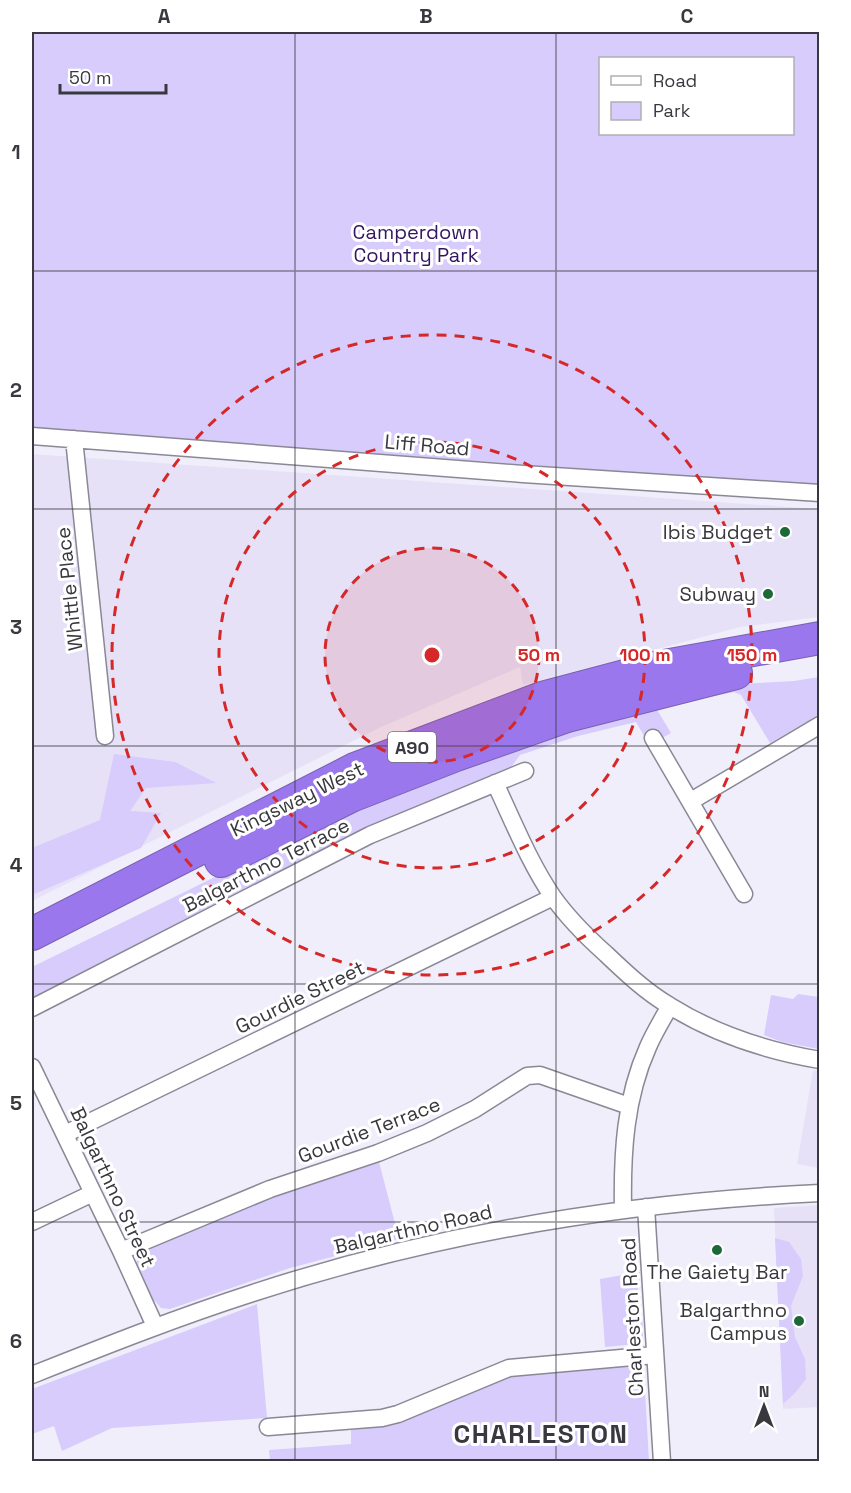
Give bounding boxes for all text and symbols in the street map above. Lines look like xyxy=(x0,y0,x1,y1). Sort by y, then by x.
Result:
text: A xyxy=(158,3,171,29)
text: B xyxy=(419,3,433,29)
text: C xyxy=(681,3,694,29)
scale bar xyxy=(60,57,166,95)
legend xyxy=(599,57,794,135)
text: 50 m xyxy=(69,66,111,89)
text: Road xyxy=(653,69,697,92)
text: Park xyxy=(653,99,691,122)
text: 1 xyxy=(11,139,21,165)
park label: Camperdown Country Park xyxy=(353,219,479,268)
text: 2 xyxy=(10,377,22,403)
street label: Liff Road xyxy=(383,428,471,462)
place label: Ibis Budget xyxy=(663,519,773,545)
marker: Ibis Budget xyxy=(778,525,792,539)
street label: Whittle Place xyxy=(50,526,88,652)
place label: Subway xyxy=(679,581,756,607)
marker: Subway xyxy=(761,587,775,601)
text: 3 xyxy=(10,614,22,640)
text: 50 m xyxy=(518,643,560,666)
text: 100 m xyxy=(619,643,671,666)
text: 150 m xyxy=(727,643,777,666)
centre of rings xyxy=(422,645,442,665)
road number: A90 xyxy=(388,732,436,762)
street label: Kingsway West xyxy=(226,755,368,843)
street label: Balgarthno Terrace xyxy=(178,812,354,918)
text: 4 xyxy=(10,852,23,878)
street label: Gourdie Street xyxy=(231,954,369,1040)
text: 5 xyxy=(10,1090,22,1116)
street label: Gourdie Terrace xyxy=(294,1091,444,1169)
street label: Balgarthno Street xyxy=(64,1103,162,1271)
street label: Balgarthno Road xyxy=(331,1198,495,1260)
street label: Charleston Road xyxy=(615,1237,649,1397)
marker: The Gaiety Bar xyxy=(710,1243,724,1257)
place label: The Gaiety Bar xyxy=(647,1259,787,1285)
place label: Balgarthno Campus xyxy=(679,1297,787,1346)
marker: Balgarthno Campus xyxy=(792,1314,806,1328)
text: 6 xyxy=(10,1328,22,1354)
north arrow xyxy=(734,1376,794,1436)
text: N xyxy=(759,1381,769,1402)
district label: CHARLESTON xyxy=(454,1417,628,1451)

